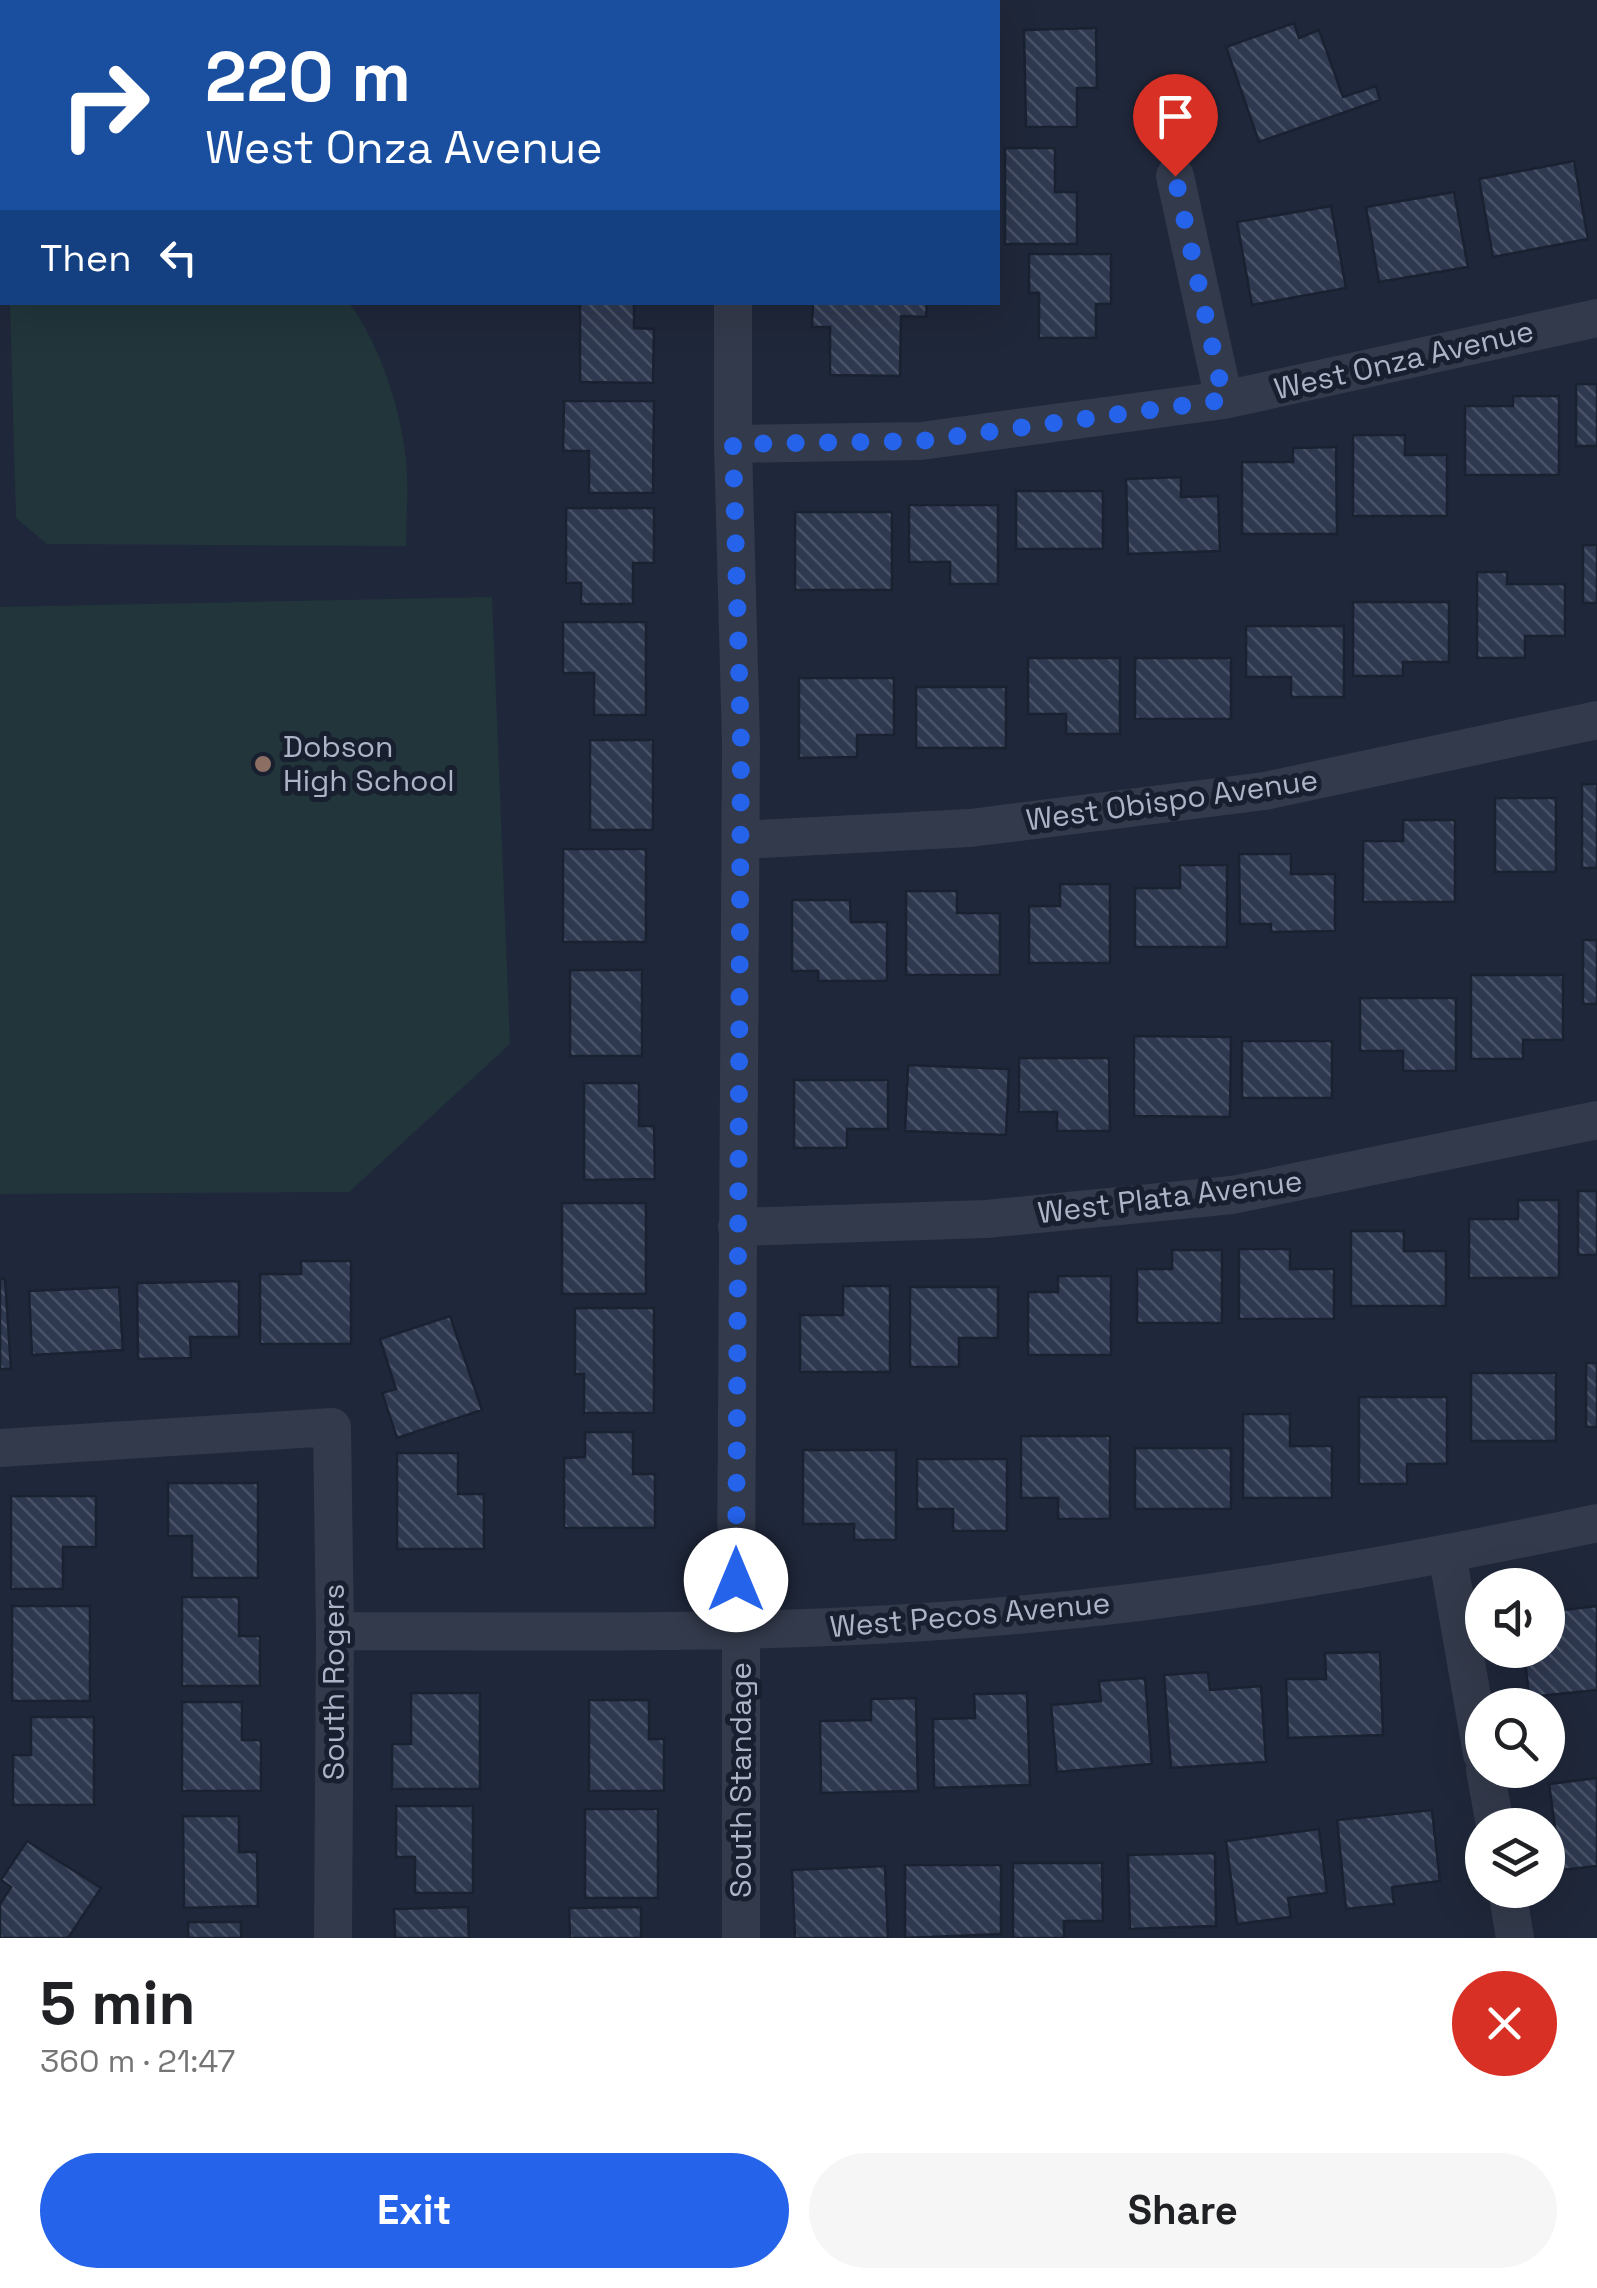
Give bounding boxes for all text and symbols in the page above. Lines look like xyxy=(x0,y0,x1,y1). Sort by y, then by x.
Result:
text: 220 m xyxy=(205,32,411,121)
icon: right xyxy=(40,40,170,170)
pin xyxy=(1133,74,1218,177)
icon: arrive xyxy=(1148,89,1203,144)
text: West Onza Avenue xyxy=(205,119,603,176)
icon: left xyxy=(151,230,206,285)
text: Then xyxy=(40,234,131,282)
street label: West Onza Avenue xyxy=(1270,311,1537,408)
place label: Dobson High School xyxy=(283,727,455,800)
marker: Dobson High School xyxy=(252,753,274,775)
street label: West Obispo Avenue xyxy=(1024,760,1320,839)
street label: West Plata Avenue xyxy=(1035,1161,1305,1232)
position arrow xyxy=(684,1528,788,1632)
map controls xyxy=(1465,1568,1565,1908)
button: sound xyxy=(1465,1568,1565,1668)
street label: West Pecos Avenue xyxy=(828,1583,1112,1646)
street label: South Rogers xyxy=(314,1584,353,1780)
street label: South Standage xyxy=(721,1662,760,1898)
button: search xyxy=(1465,1688,1565,1788)
button: layers xyxy=(1465,1808,1565,1908)
text: 5 min xyxy=(40,1965,195,2042)
button: close xyxy=(1452,1971,1557,2076)
text: 360 m · 21:47 xyxy=(40,2041,235,2081)
button: Exit xyxy=(40,2153,789,2268)
button: Share xyxy=(809,2153,1557,2268)

